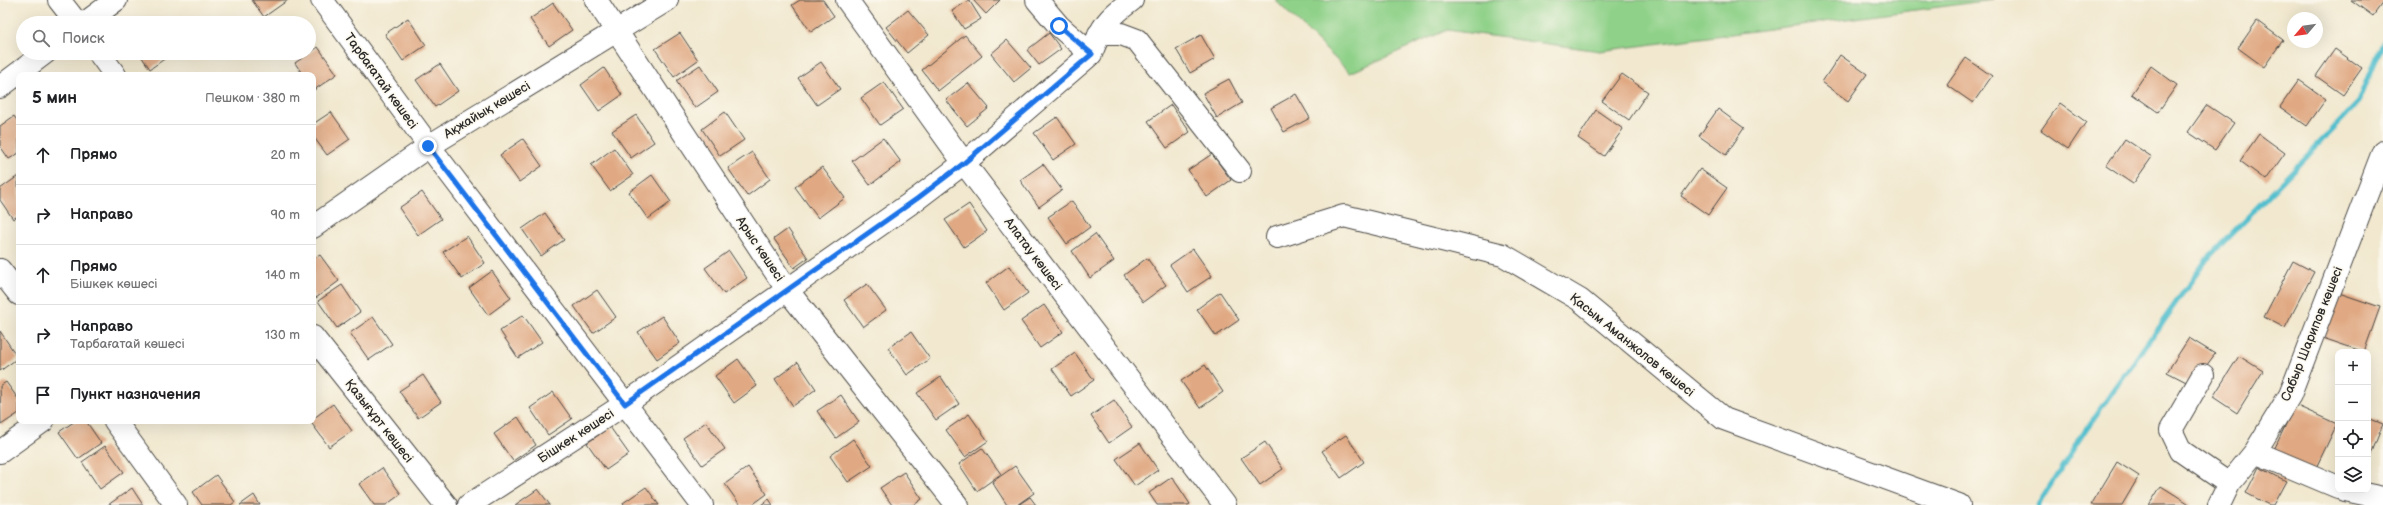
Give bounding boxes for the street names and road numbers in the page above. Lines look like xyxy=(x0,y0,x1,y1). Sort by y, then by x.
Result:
street label: Тарбағатай көшесі xyxy=(341,30,421,132)
street label: Ақжайық көшесі xyxy=(440,78,533,143)
street label: Арыс көшесі xyxy=(732,213,788,285)
street label: Алатау көшесі xyxy=(1000,214,1065,293)
street label: Сабыр Шарипов көшесі xyxy=(2278,264,2346,404)
street label: Қасым Аманжолов көшесі xyxy=(1566,290,1698,400)
street label: Қазығұрт көшесі xyxy=(341,376,417,466)
street label: Бішкек көшесі xyxy=(535,405,617,467)

